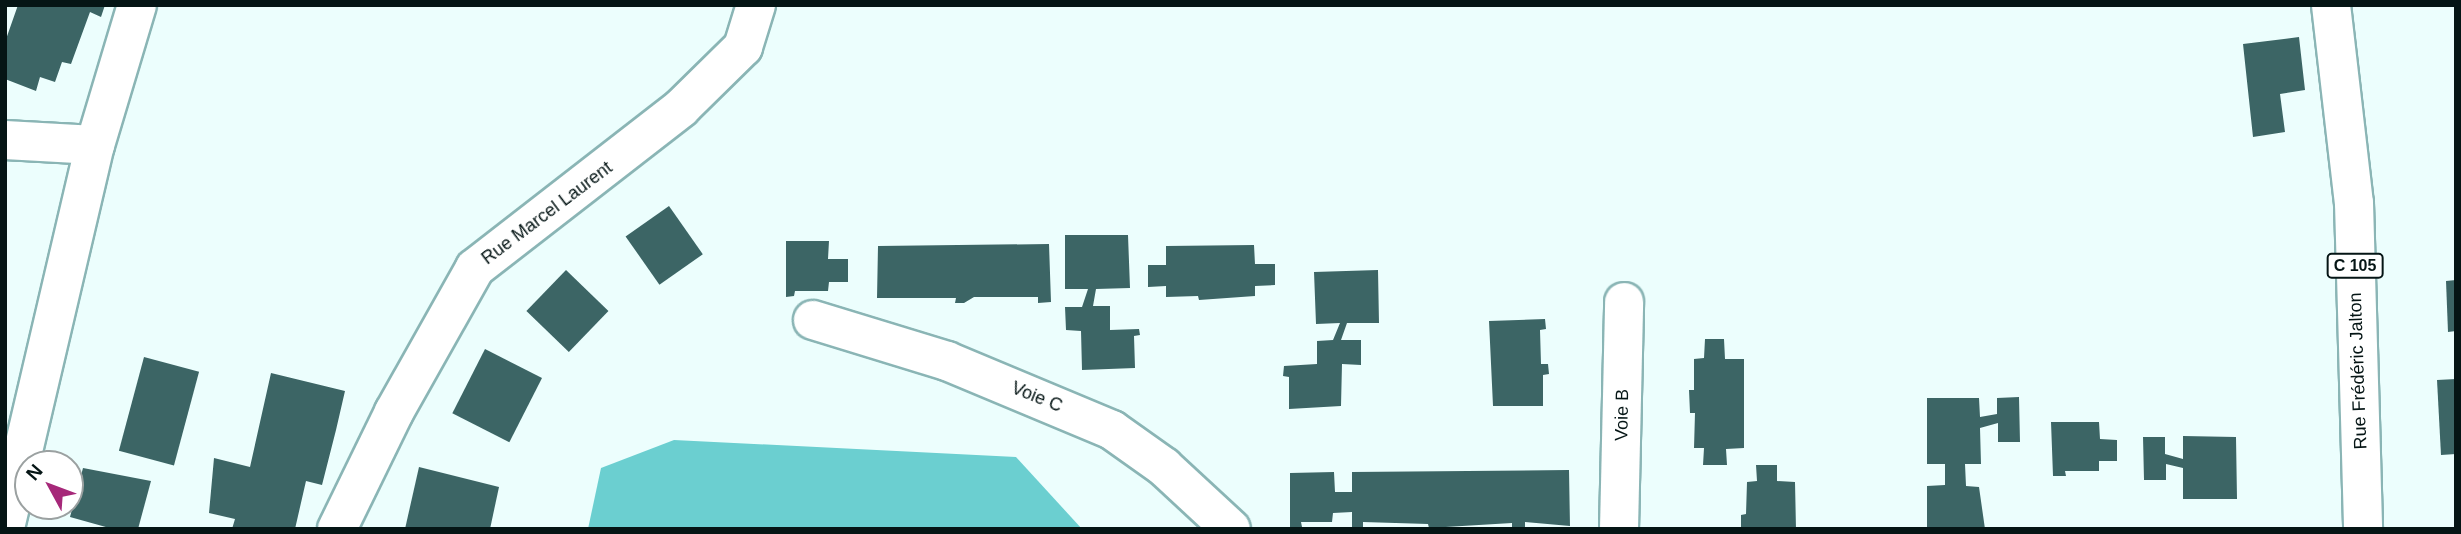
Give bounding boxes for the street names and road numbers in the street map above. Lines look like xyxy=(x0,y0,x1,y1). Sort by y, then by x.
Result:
street label: Rue Marcel Laurent xyxy=(477,157,617,269)
road number: C 105 xyxy=(2325,254,2385,278)
street label: Rue Frédéric Jalton xyxy=(2344,292,2372,450)
street label: Voie C xyxy=(1008,377,1066,417)
street label: Voie B xyxy=(1611,389,1633,441)

